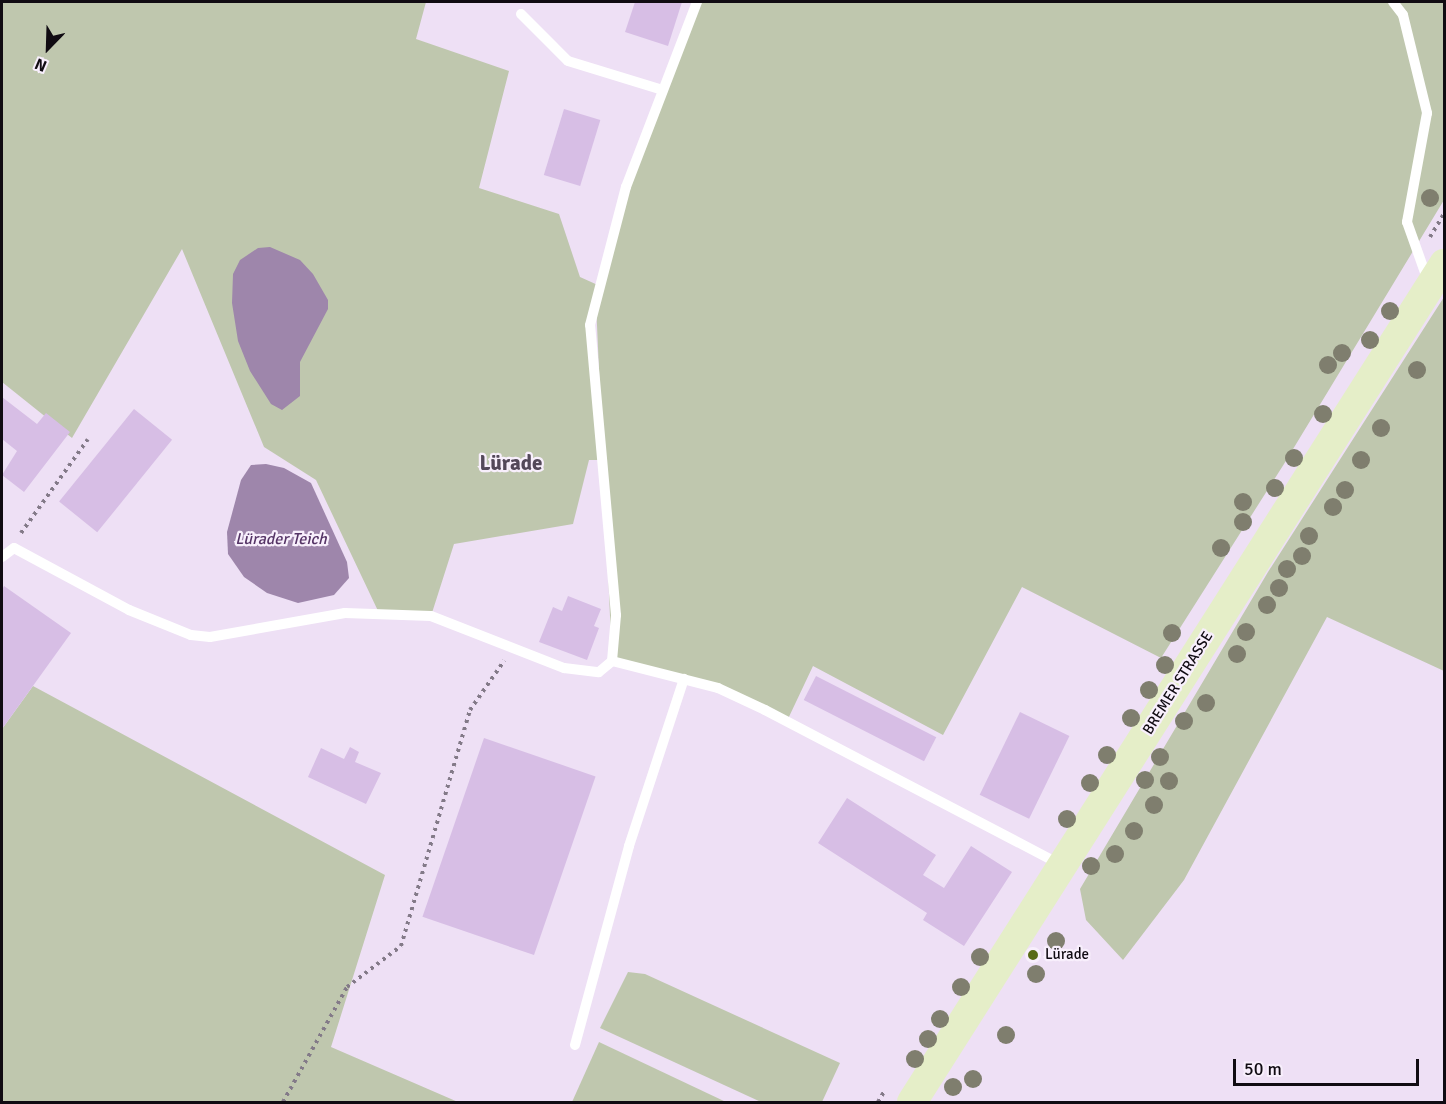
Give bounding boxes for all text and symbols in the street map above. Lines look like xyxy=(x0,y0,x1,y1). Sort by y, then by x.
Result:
north arrow xyxy=(18,18,78,78)
text: N xyxy=(32,53,50,76)
district label: Lürade xyxy=(480,450,542,476)
water label: Lürader Teich xyxy=(235,529,327,549)
street label: BREMER STRASSE xyxy=(1139,628,1217,738)
place label: Lürade xyxy=(1045,946,1089,964)
marker: Lürade xyxy=(1026,948,1040,962)
scale bar xyxy=(1236,1047,1422,1085)
text: 50 m xyxy=(1244,1058,1282,1080)

